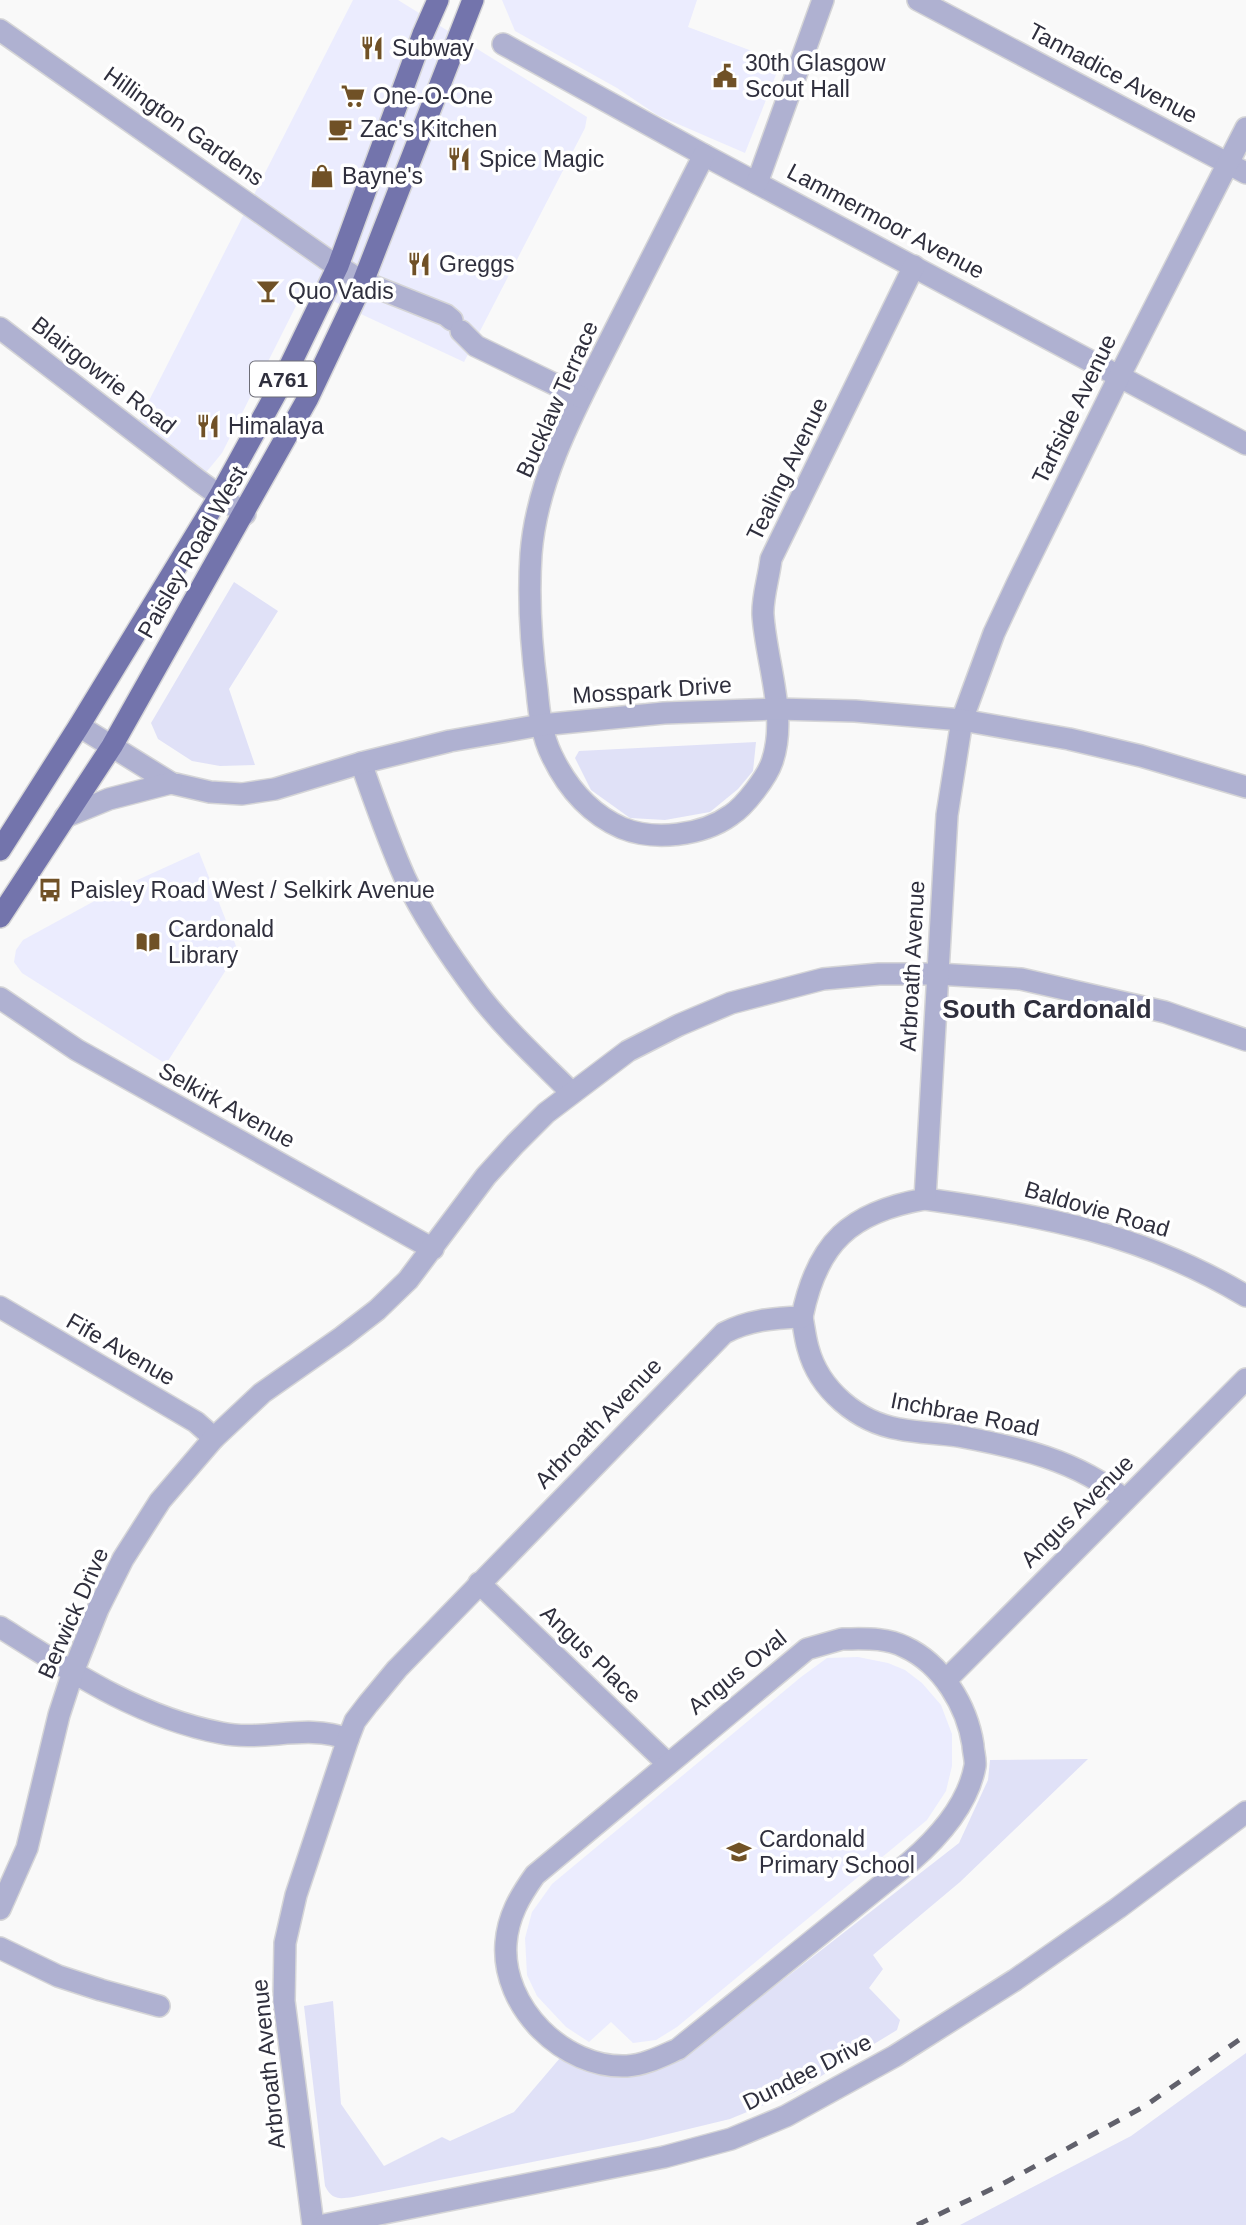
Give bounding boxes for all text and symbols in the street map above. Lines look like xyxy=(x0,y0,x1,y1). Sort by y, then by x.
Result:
street label: Tannadice Avenue xyxy=(1024,17,1202,129)
restaurant icon: Subway xyxy=(358,34,386,62)
place label: Subway xyxy=(392,35,474,61)
place label: 30th Glasgow Scout Hall xyxy=(745,50,886,102)
street label: Hillington Gardens xyxy=(99,61,269,191)
public building icon: 30th Glasgow Scout Hall xyxy=(711,62,739,90)
supermarket icon: One-O-One xyxy=(339,82,367,110)
place label: One-O-One xyxy=(373,83,493,109)
cafe icon: Zac's Kitchen xyxy=(326,115,354,143)
place label: Zac's Kitchen xyxy=(360,116,497,142)
restaurant icon: Spice Magic xyxy=(445,145,473,173)
place label: Spice Magic xyxy=(479,146,604,172)
street label: Lammermoor Avenue xyxy=(783,158,989,284)
shop icon: Bayne's xyxy=(308,162,336,190)
place label: Bayne's xyxy=(342,163,423,189)
restaurant icon: Greggs xyxy=(405,250,433,278)
place label: Greggs xyxy=(439,251,514,277)
bar icon: Quo Vadis xyxy=(254,277,282,305)
place label: Quo Vadis xyxy=(288,278,394,304)
street label: Blairgowrie Road xyxy=(27,311,181,439)
street label: Bucklaw Terrace xyxy=(511,317,603,481)
street label: Tarfside Avenue xyxy=(1027,330,1121,488)
road number: A761 xyxy=(250,362,316,396)
street label: Tealing Avenue xyxy=(741,393,833,545)
restaurant icon: Himalaya xyxy=(194,412,222,440)
place label: Himalaya xyxy=(228,413,324,439)
street label: Paisley Road West xyxy=(132,461,252,642)
street label: Mosspark Drive xyxy=(571,671,733,709)
bus stop icon: Paisley Road West / Selkirk Avenue xyxy=(36,876,64,904)
place label: Paisley Road West / Selkirk Avenue xyxy=(70,877,435,903)
street label: Arbroath Avenue xyxy=(895,880,929,1052)
place label: Cardonald Library xyxy=(168,916,274,968)
library icon: Cardonald Library xyxy=(134,928,162,956)
district label: South Cardonald xyxy=(942,994,1152,1024)
street label: Selkirk Avenue xyxy=(154,1057,300,1153)
street label: Baldovie Road xyxy=(1022,1176,1172,1242)
street label: Fife Avenue xyxy=(62,1307,180,1391)
street label: Arbroath Avenue xyxy=(529,1352,667,1494)
street label: Inchbrae Road xyxy=(888,1387,1042,1441)
street label: Angus Avenue xyxy=(1016,1450,1138,1572)
street label: Berwick Drive xyxy=(33,1544,113,1682)
street label: Angus Place xyxy=(536,1600,646,1708)
street label: Angus Oval xyxy=(683,1624,791,1720)
place label: Cardonald Primary School xyxy=(759,1826,915,1878)
school or university icon: Cardonald Primary School xyxy=(725,1838,753,1866)
street label: Arbroath Avenue xyxy=(246,1978,290,2150)
street label: Dundee Drive xyxy=(738,2028,876,2116)

